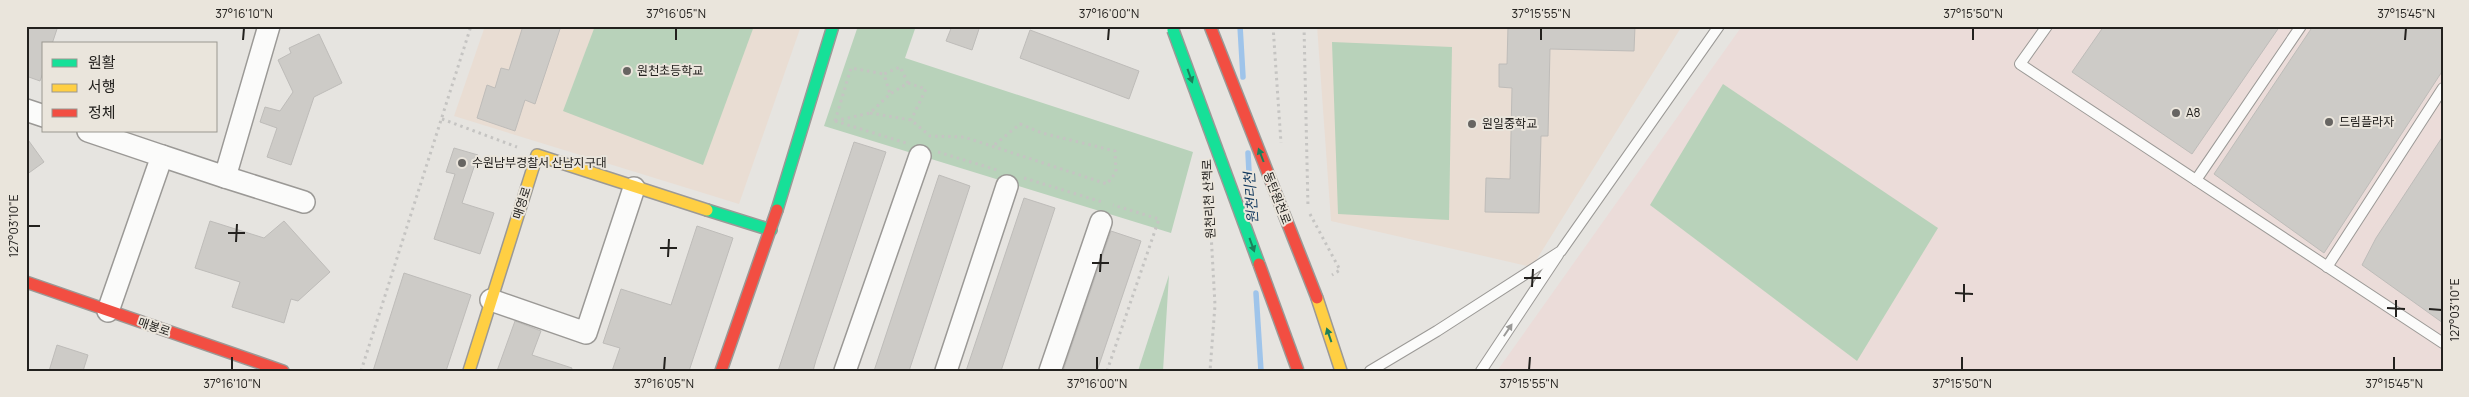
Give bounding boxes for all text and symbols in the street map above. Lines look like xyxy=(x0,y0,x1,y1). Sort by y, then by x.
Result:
text: 37°16'10"N xyxy=(215,5,273,22)
text: 37°16'05"N xyxy=(646,5,706,22)
text: 37°16'00"N xyxy=(1079,5,1139,22)
text: 37°15'55"N xyxy=(1511,5,1571,22)
text: 37°15'50"N xyxy=(1943,5,2003,22)
text: 37°15'45"N xyxy=(2377,5,2435,22)
legend xyxy=(42,42,218,132)
text: 원활 xyxy=(88,52,116,73)
place label: 원천초등학교 xyxy=(637,62,703,79)
marker: 원천초등학교 xyxy=(621,65,633,77)
one-way arrow xyxy=(1186,69,1194,84)
text: 서행 xyxy=(88,76,116,97)
text: 정체 xyxy=(88,102,116,123)
place label: A8 xyxy=(2186,104,2201,121)
marker: A8 xyxy=(2170,107,2182,119)
place label: 드림플라자 xyxy=(2339,113,2394,130)
place label: 원일중학교 xyxy=(1482,115,1537,132)
marker: 드림플라자 xyxy=(2323,116,2335,128)
marker: 원일중학교 xyxy=(1466,118,1478,130)
one-way arrow xyxy=(1256,148,1264,163)
place label: 수원남부경찰서 산남지구대 xyxy=(472,154,607,171)
marker: 수원남부경찰서 산남지구대 xyxy=(456,157,468,169)
street label: 원천리천 산책로 xyxy=(1198,159,1219,239)
street label: 동탄원천로 xyxy=(1260,169,1295,227)
water label: 원천리천 xyxy=(1239,171,1262,224)
street label: 매영로 xyxy=(508,184,535,221)
text: 127°03'10"E xyxy=(5,194,22,258)
one-way arrow xyxy=(1248,238,1256,253)
text: 127°03'10"E xyxy=(2446,278,2463,342)
street label: 매봉로 xyxy=(136,313,173,340)
one-way arrow xyxy=(1503,323,1513,337)
one-way arrow xyxy=(1325,327,1332,342)
text: 37°16'10"N xyxy=(203,375,261,392)
text: 37°16'05"N xyxy=(634,375,694,392)
text: 37°16'00"N xyxy=(1067,375,1127,392)
text: 37°15'55"N xyxy=(1499,375,1559,392)
text: 37°15'50"N xyxy=(1932,375,1992,392)
text: 37°15'45"N xyxy=(2365,375,2423,392)

